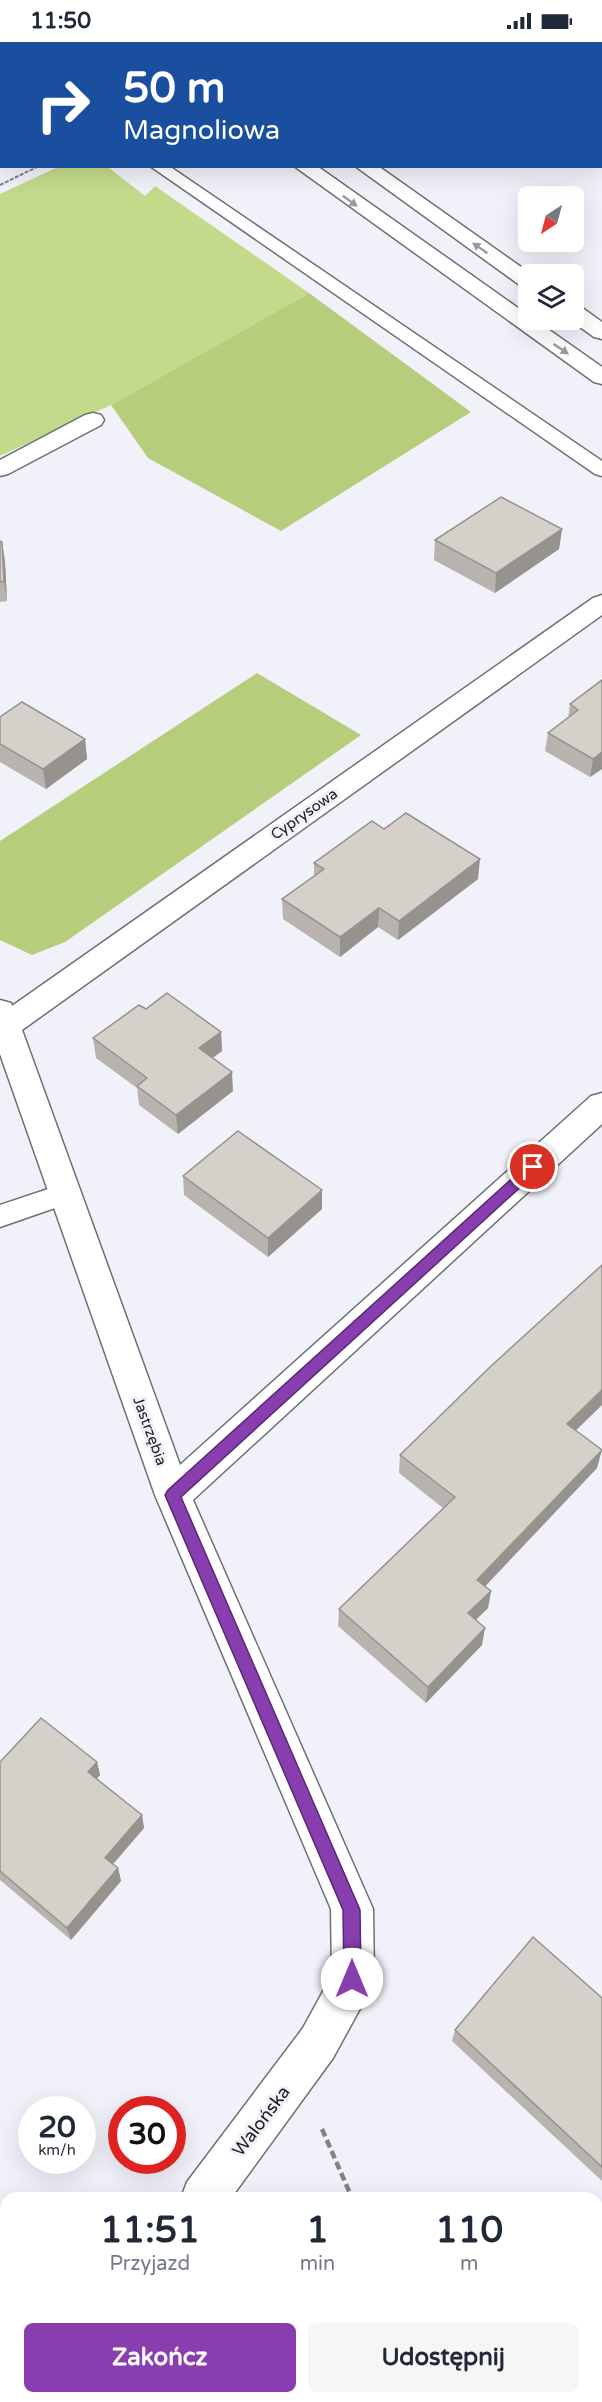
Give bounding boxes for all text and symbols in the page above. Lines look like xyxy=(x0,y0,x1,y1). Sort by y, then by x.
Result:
text: 11:50 xyxy=(30,8,91,34)
text: 50 m xyxy=(123,63,225,114)
icon: right xyxy=(24,66,102,144)
text: Magnoliowa xyxy=(123,114,280,147)
north arrow xyxy=(518,186,584,252)
map controls xyxy=(518,186,584,330)
one-way arrow xyxy=(343,194,358,206)
one-way arrow xyxy=(472,243,488,254)
button: layers xyxy=(518,264,584,330)
one-way arrow xyxy=(553,343,569,354)
street label: Cyprysowa xyxy=(267,784,341,844)
pin xyxy=(507,1141,558,1192)
icon: arrive xyxy=(516,1150,549,1183)
street label: Jastrzębia xyxy=(129,1394,171,1468)
position arrow xyxy=(320,1947,384,2011)
street label: Walońska xyxy=(227,2081,295,2161)
speed limit sign: 30 xyxy=(108,2096,186,2174)
text: 20 xyxy=(38,2109,76,2146)
text: km/h xyxy=(38,2141,76,2159)
text: 11:51 xyxy=(100,2209,200,2252)
text: 1 xyxy=(306,2209,329,2252)
text: 110 xyxy=(435,2209,503,2252)
text: Przyjazd xyxy=(110,2252,190,2276)
text: min xyxy=(300,2252,335,2276)
text: m xyxy=(460,2252,478,2276)
button: Zakończ xyxy=(24,2323,296,2392)
button: Udostępnij xyxy=(308,2323,579,2392)

